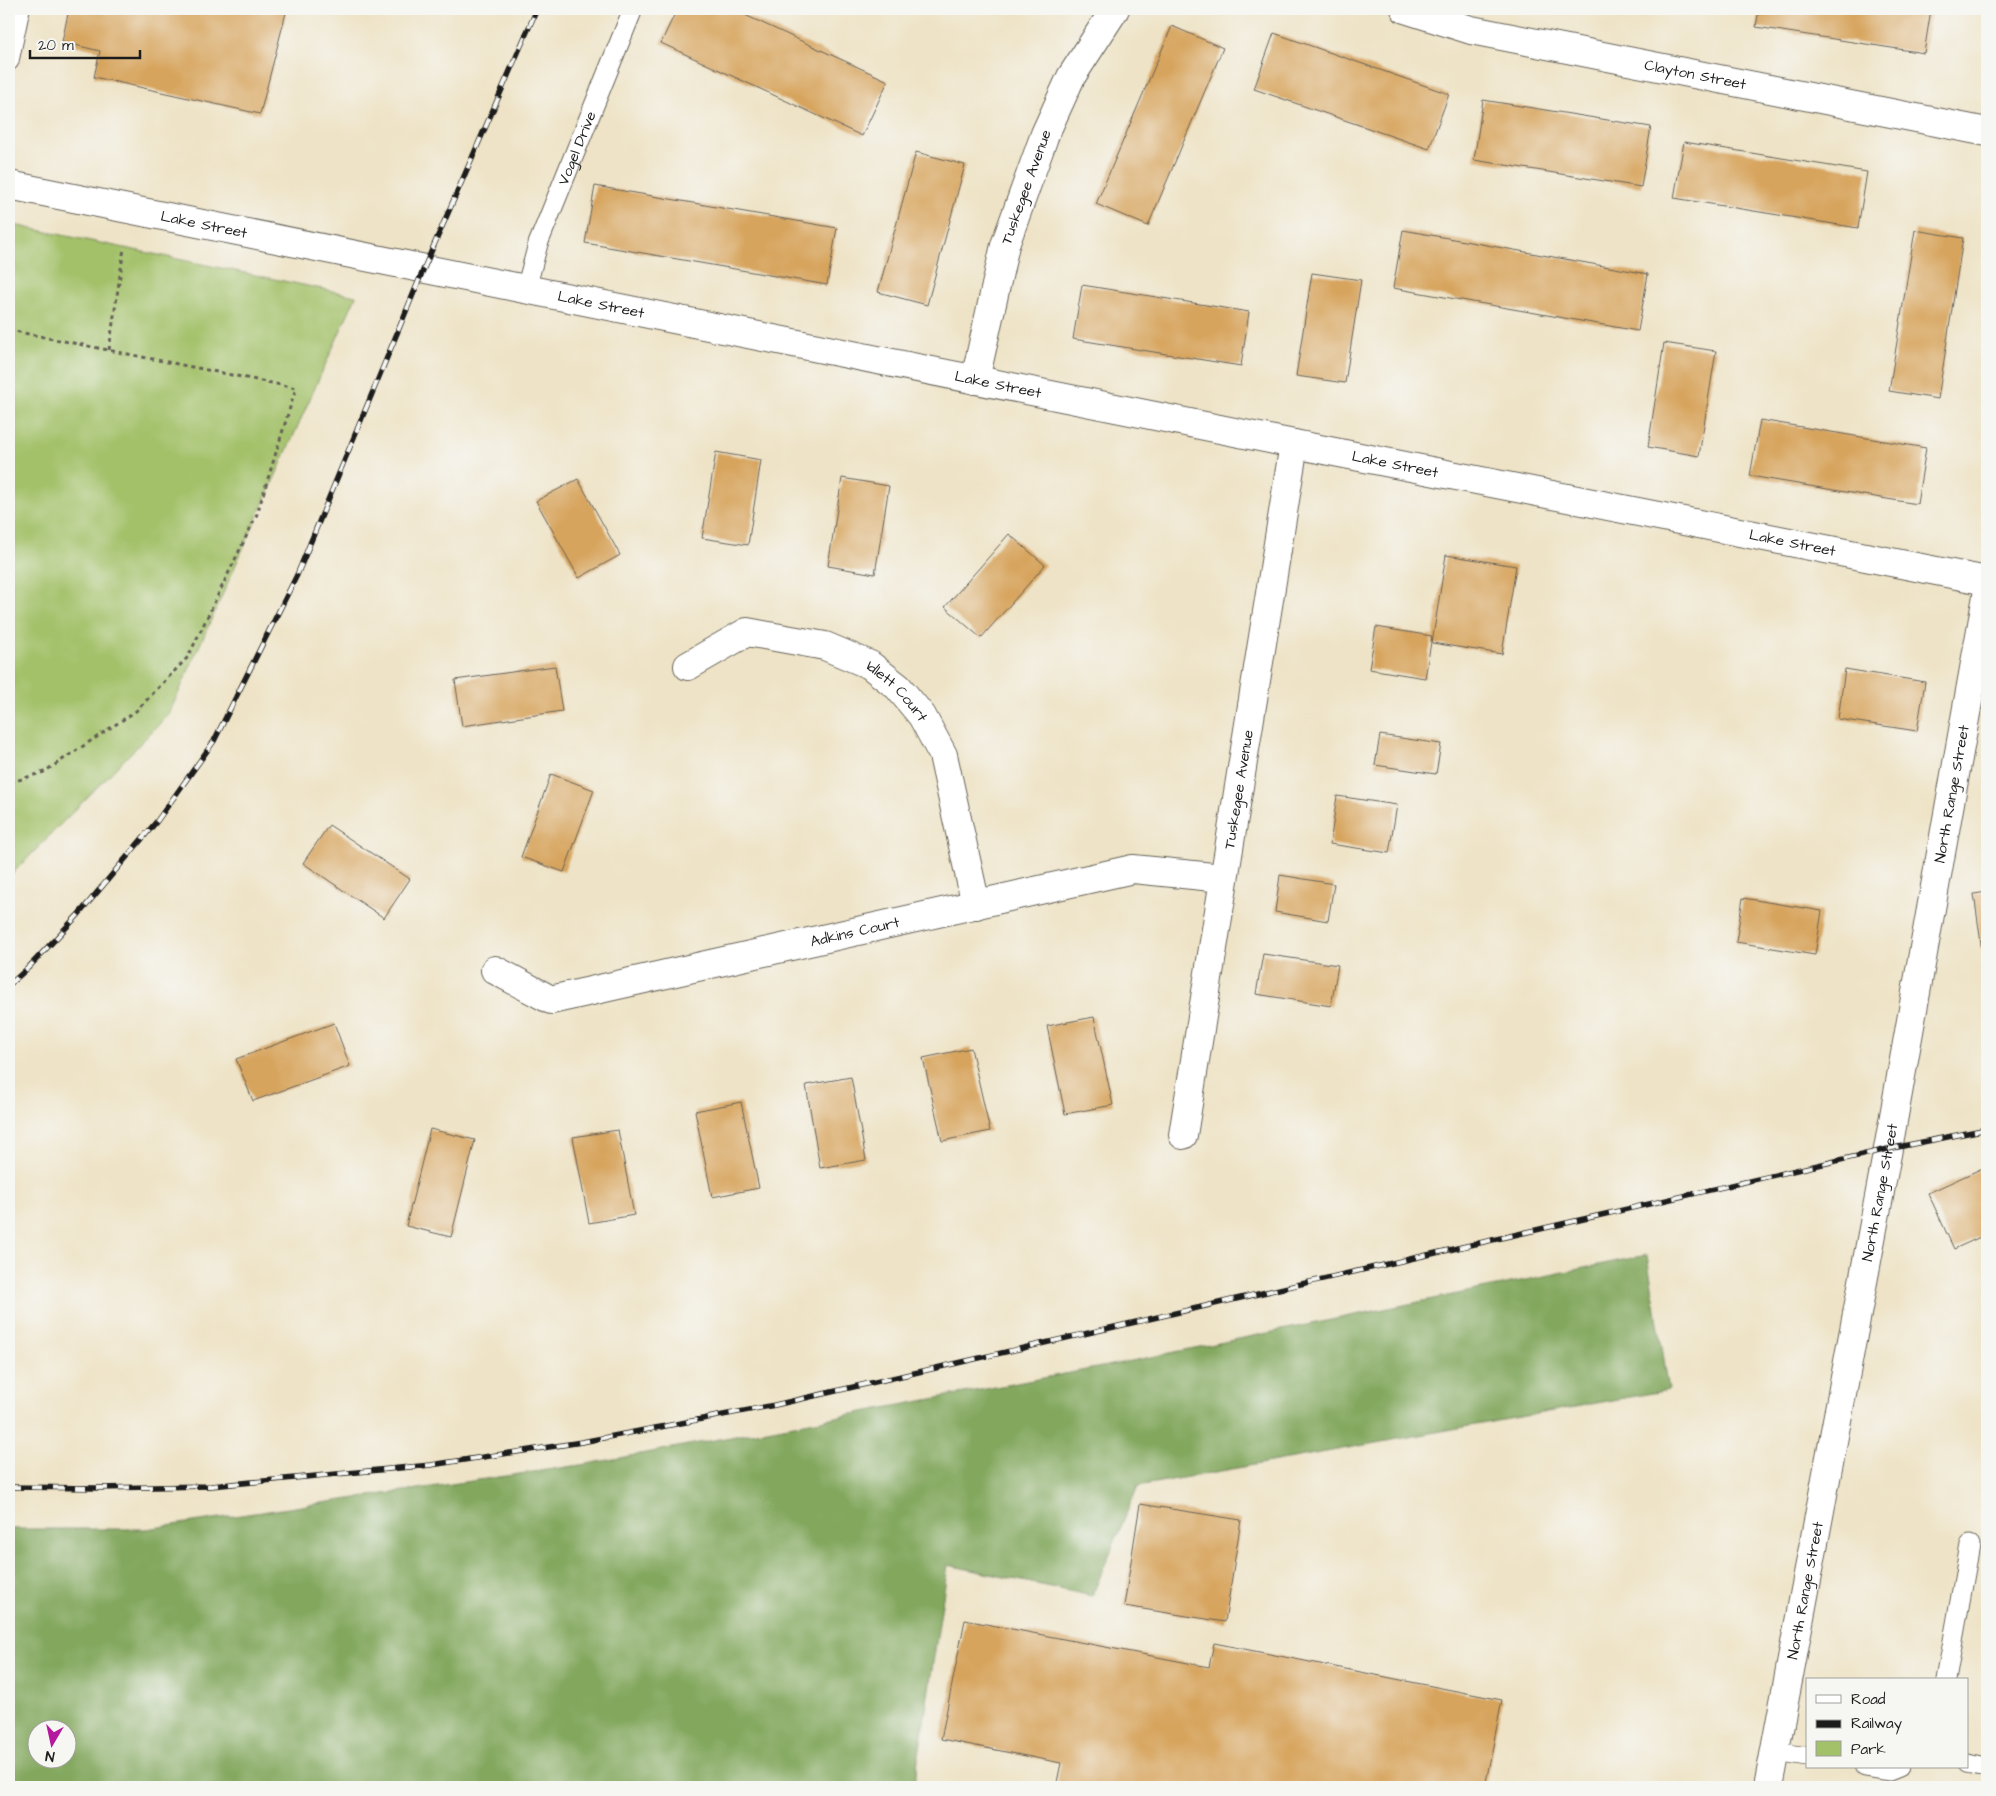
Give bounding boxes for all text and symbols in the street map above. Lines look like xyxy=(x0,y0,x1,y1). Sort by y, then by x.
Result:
scale bar xyxy=(30,28,140,60)
text: 20 m xyxy=(38,35,74,56)
street label: Clayton Street xyxy=(1643,55,1748,95)
street label: Vogel Drive xyxy=(553,108,602,189)
street label: Tuskegee Avenue xyxy=(996,127,1057,247)
street label: Lake Street xyxy=(159,206,249,244)
street label: Lake Street xyxy=(556,286,646,324)
street label: Lake Street xyxy=(953,366,1043,404)
street label: Lake Street xyxy=(1350,446,1440,483)
street label: Lake Street xyxy=(1747,524,1837,562)
street label: Idlett Court xyxy=(863,655,933,725)
street label: North Range Street xyxy=(1929,723,1975,865)
street label: Tuskegee Avenue xyxy=(1219,728,1259,851)
street label: Adkins Court xyxy=(808,912,902,952)
street label: North Range Street xyxy=(1857,1122,1903,1263)
street label: North Range Street xyxy=(1782,1520,1829,1661)
legend xyxy=(1806,1678,1968,1768)
text: Road xyxy=(1851,1689,1886,1710)
text: Railway xyxy=(1851,1713,1902,1735)
north arrow xyxy=(28,1718,78,1768)
text: Park xyxy=(1851,1739,1886,1760)
text: N xyxy=(44,1745,56,1766)

